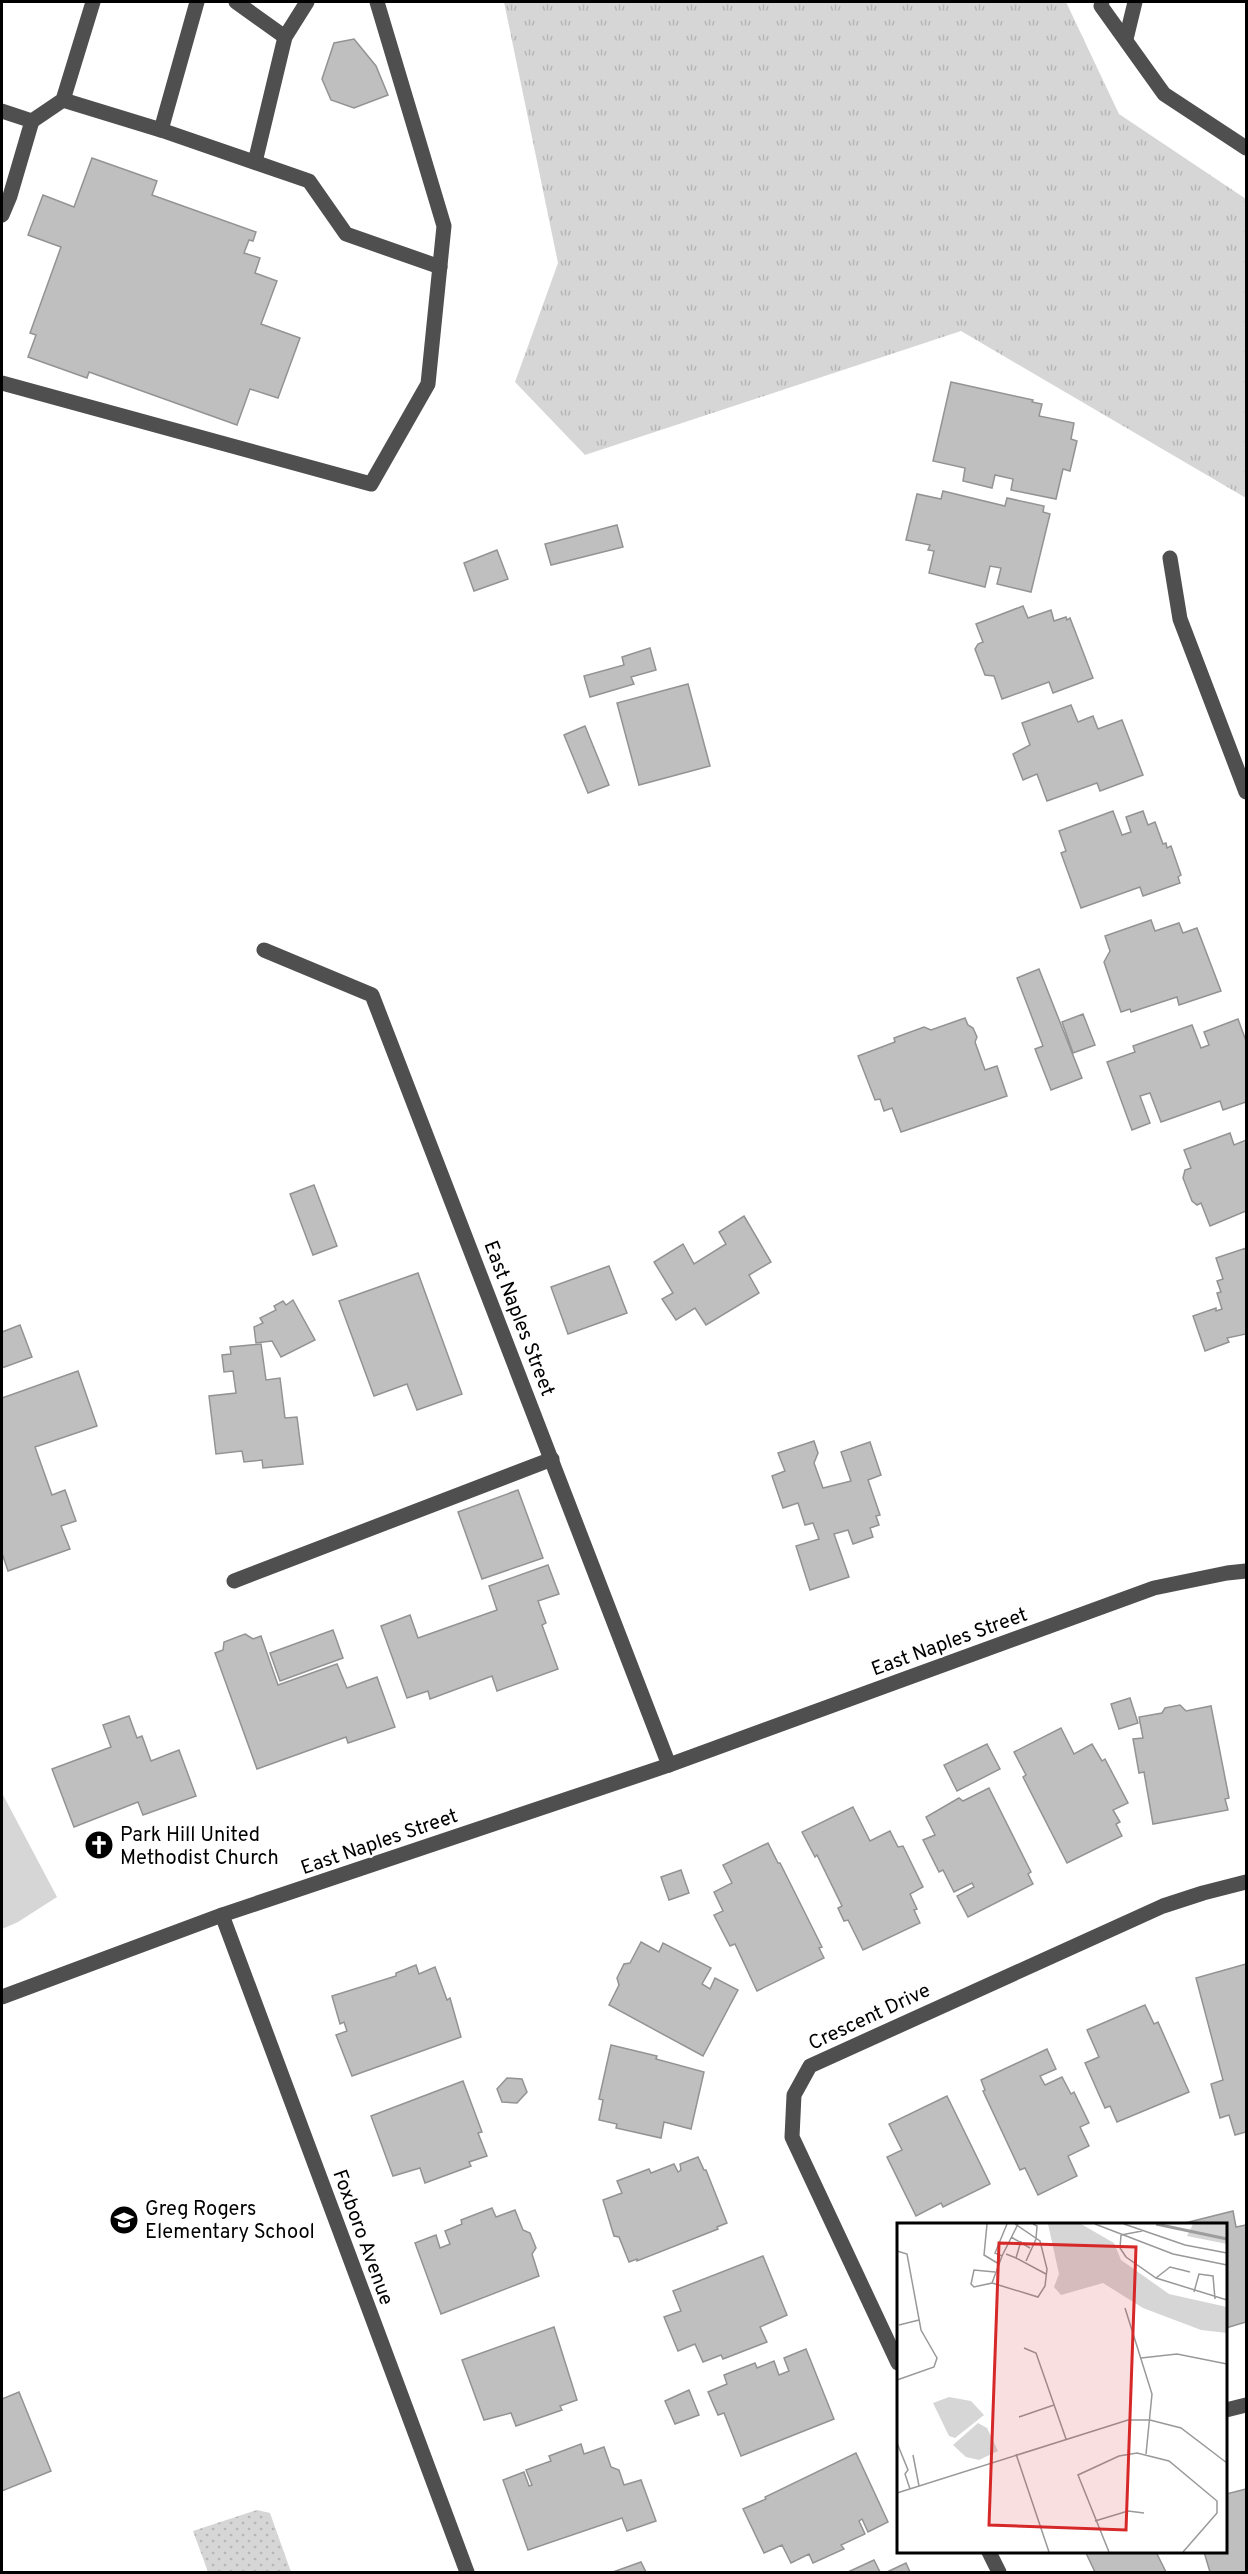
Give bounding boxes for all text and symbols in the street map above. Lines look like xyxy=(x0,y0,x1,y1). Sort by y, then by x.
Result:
street label: East Naples Street xyxy=(477,1237,560,1400)
street label: East Naples Street xyxy=(868,1603,1031,1683)
street label: East Naples Street xyxy=(298,1804,462,1882)
place label: Park Hill United Methodist Church xyxy=(120,1823,279,1872)
church icon: Park Hill United Methodist Church xyxy=(83,1829,115,1861)
street label: Crescent Drive xyxy=(805,1978,935,2057)
street label: Foxboro Avenue xyxy=(326,2166,399,2309)
place label: Greg Rogers Elementary School xyxy=(145,2197,315,2246)
school or university icon: Greg Rogers Elementary School xyxy=(108,2204,140,2236)
inset map xyxy=(897,2223,1227,2553)

